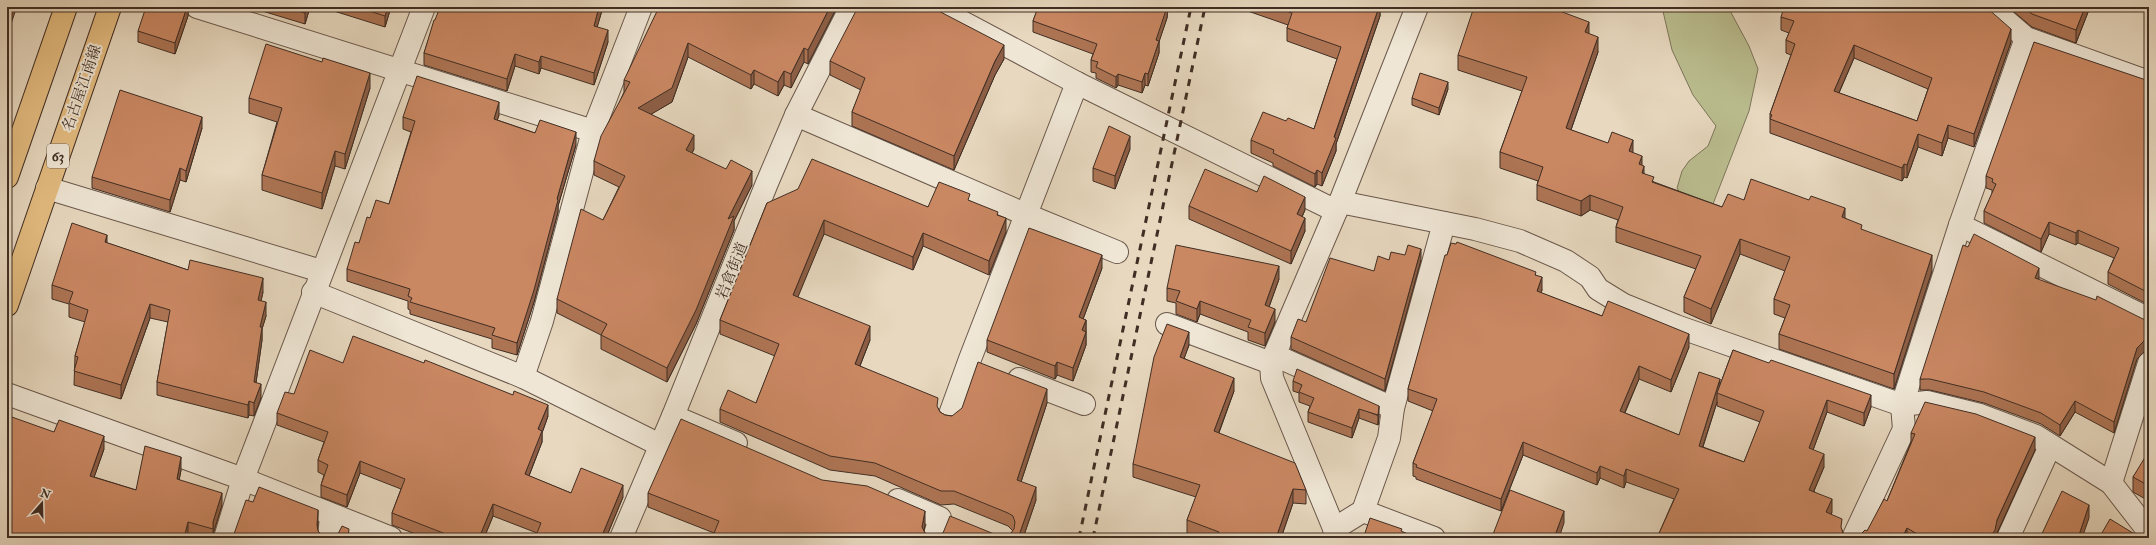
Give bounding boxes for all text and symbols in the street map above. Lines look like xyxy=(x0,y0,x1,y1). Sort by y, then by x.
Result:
street label: 名古屋江南線 xyxy=(58,42,106,134)
road number: 63 xyxy=(47,144,69,168)
street label: 岩倉街道 xyxy=(712,240,752,302)
north arrow xyxy=(22,483,62,523)
text: N xyxy=(37,486,53,502)

